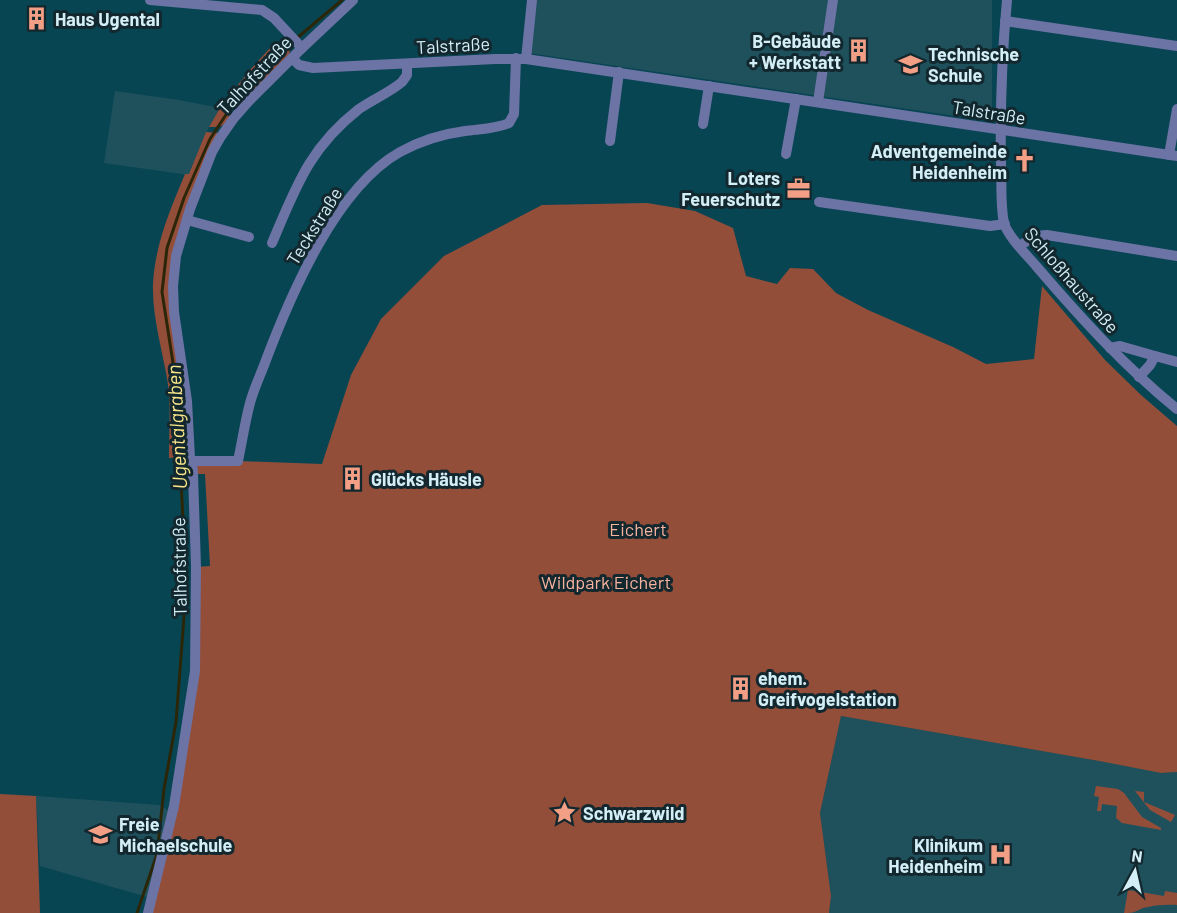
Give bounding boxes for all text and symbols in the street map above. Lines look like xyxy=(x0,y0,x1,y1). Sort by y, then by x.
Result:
building icon: Haus Ugental xyxy=(24,6,50,32)
place label: Haus Ugental xyxy=(55,8,160,30)
place label: B-Gebäude + Werkstatt xyxy=(749,30,841,73)
street label: Talhofstraße xyxy=(212,31,296,119)
street label: Talstraße xyxy=(416,32,490,58)
building icon: B-Gebäude + Werkstatt xyxy=(846,38,872,64)
place label: Technische Schule xyxy=(928,43,1019,86)
school or university icon: Technische Schule xyxy=(897,51,923,77)
street label: Talstraße xyxy=(951,95,1027,129)
place label: Adventgemeinde Heidenheim xyxy=(871,140,1007,183)
church icon: Adventgemeinde Heidenheim xyxy=(1012,148,1038,174)
place label: Loters Feuerschutz xyxy=(681,167,780,210)
office icon: Loters Feuerschutz xyxy=(785,175,811,201)
street label: Teckstraße xyxy=(282,183,346,269)
street label: Schloßhaustraße xyxy=(1020,223,1124,337)
water label: Ugentalgraben xyxy=(161,364,191,490)
building icon: Glücks Häusle xyxy=(340,466,366,492)
place label: Glücks Häusle xyxy=(371,468,482,490)
street label: Talhofstraße xyxy=(167,517,191,617)
park label: Eichert xyxy=(609,518,667,540)
park label: Wildpark Eichert xyxy=(541,571,671,593)
place label: ehem. Greifvogelstation xyxy=(758,667,897,710)
building icon: ehem. Greifvogelstation xyxy=(727,675,753,701)
place icon: Schwarzwild xyxy=(552,800,578,826)
place label: Schwarzwild xyxy=(583,802,685,824)
place label: Freie Michaelschule xyxy=(119,813,232,856)
school or university icon: Freie Michaelschule xyxy=(88,821,114,847)
place label: Klinikum Heidenheim xyxy=(888,834,983,877)
north arrow xyxy=(1105,841,1165,901)
hospital icon: Klinikum Heidenheim xyxy=(988,842,1014,868)
text: N xyxy=(1131,846,1144,866)

